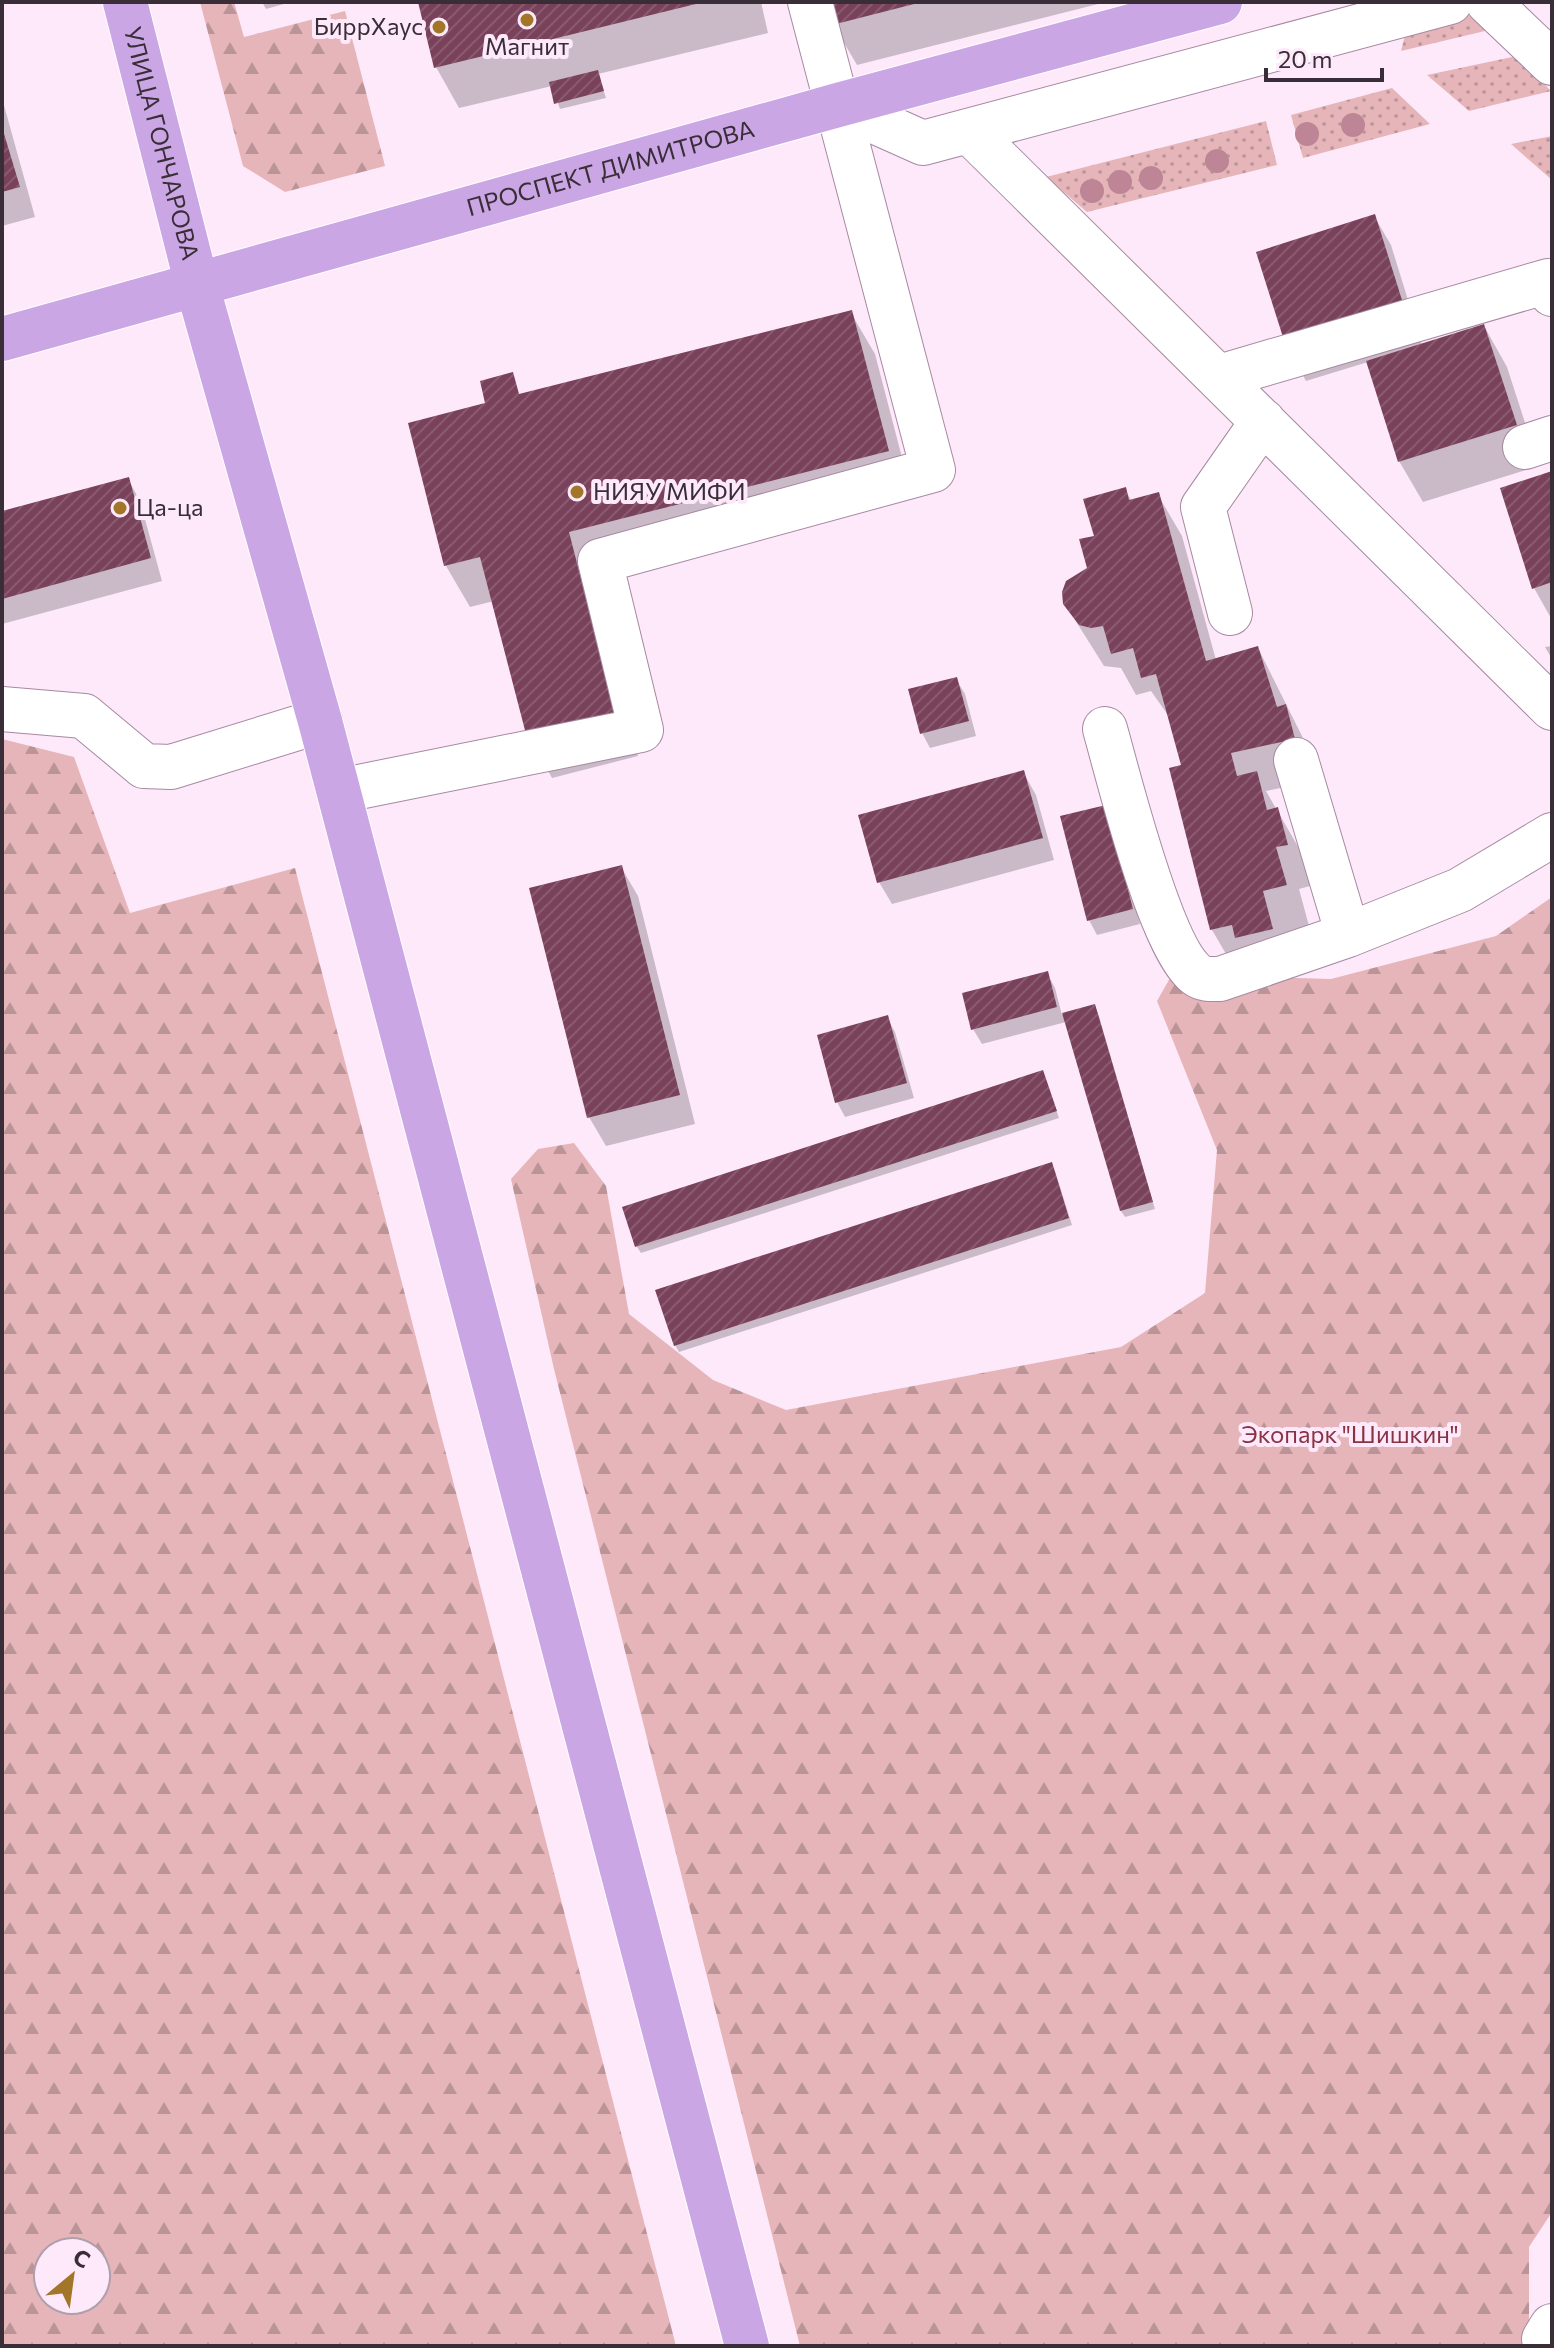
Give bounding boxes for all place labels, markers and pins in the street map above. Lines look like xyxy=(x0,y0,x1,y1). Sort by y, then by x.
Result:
place label: БиррХаус xyxy=(314,11,423,40)
marker: Магнит xyxy=(518,11,536,29)
marker: БиррХаус xyxy=(430,18,448,36)
place label: Магнит xyxy=(485,31,569,60)
place label: НИЯУ МИФИ xyxy=(593,476,746,505)
marker: НИЯУ МИФИ xyxy=(568,483,586,501)
place label: Ца-ца xyxy=(136,492,203,521)
marker: Ца-ца xyxy=(111,499,129,517)

